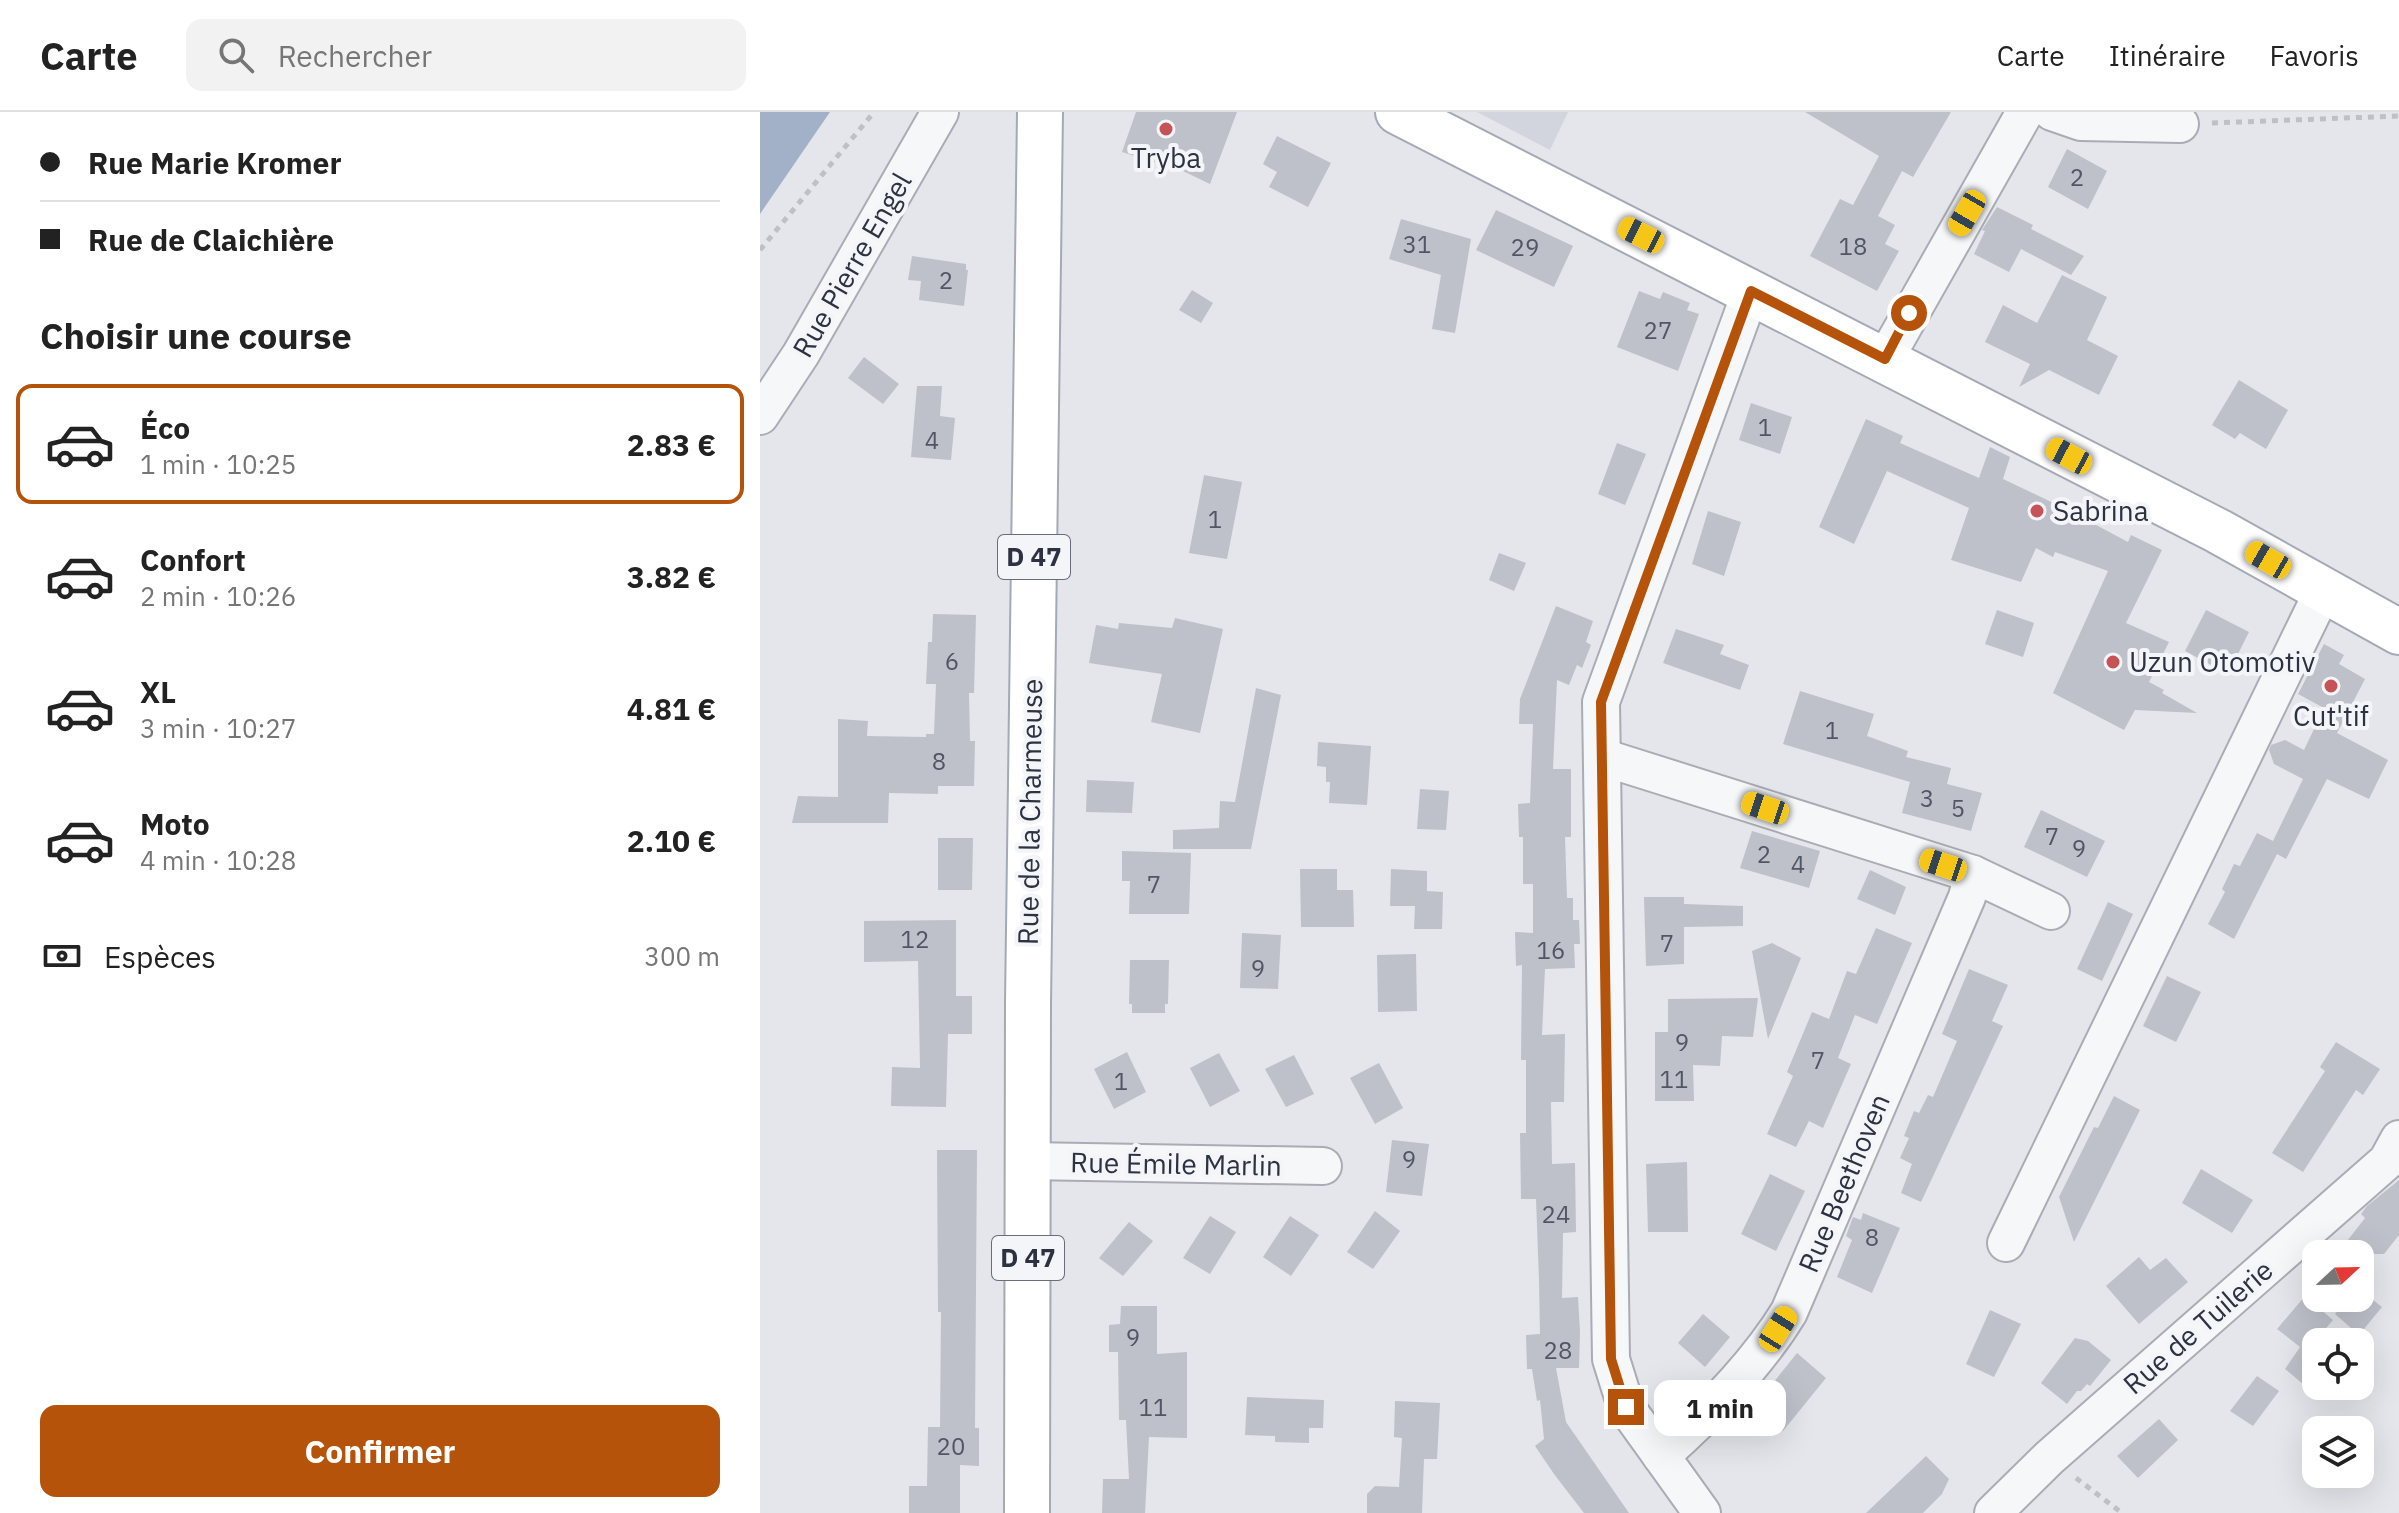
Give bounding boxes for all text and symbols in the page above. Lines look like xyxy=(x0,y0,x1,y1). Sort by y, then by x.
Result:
search box xyxy=(186,19,746,91)
text: Carte xyxy=(40,31,138,80)
icon: search xyxy=(214,33,258,77)
text: Rechercher xyxy=(278,36,432,75)
text: Carte xyxy=(1997,37,2065,74)
text: Itinéraire xyxy=(2109,37,2226,74)
text: Favoris xyxy=(2270,37,2359,74)
marker: Tryba xyxy=(1157,120,1175,138)
place label: Tryba xyxy=(1131,139,1201,176)
text: Rue Marie Kromer xyxy=(88,143,342,182)
house number: 2 xyxy=(2070,161,2084,193)
street label: Rue Pierre Engel xyxy=(784,166,919,364)
car xyxy=(1945,186,1989,240)
car xyxy=(1614,213,1668,257)
text: Rue de Claichière xyxy=(88,220,334,259)
house number: 31 xyxy=(1403,228,1431,260)
house number: 18 xyxy=(1839,230,1867,262)
house number: 29 xyxy=(1511,231,1539,263)
house number: 2 xyxy=(939,264,953,296)
route start xyxy=(1891,295,1927,331)
text: Choisir une course xyxy=(40,312,352,359)
house number: 27 xyxy=(1644,314,1672,346)
icon: car xyxy=(44,408,116,480)
text: Éco xyxy=(140,408,190,447)
house number: 1 xyxy=(1758,411,1772,443)
house number: 4 xyxy=(925,424,939,456)
text: 2.83 € xyxy=(627,425,716,464)
car xyxy=(2042,434,2096,478)
text: 1 min · 10:25 xyxy=(140,447,296,481)
place label: Sabrina xyxy=(2053,492,2149,529)
marker: Sabrina xyxy=(2028,502,2046,520)
house number: 1 xyxy=(1208,503,1222,535)
road number: D 47 xyxy=(998,535,1070,579)
car xyxy=(2241,538,2295,582)
icon: car xyxy=(44,540,116,612)
text: Confort xyxy=(140,540,246,579)
text: 3.82 € xyxy=(627,557,716,596)
text: 2 min · 10:26 xyxy=(140,579,296,613)
place label: Uzun Otomotiv xyxy=(2129,643,2316,680)
house number: 6 xyxy=(945,645,959,677)
marker: Uzun Otomotiv xyxy=(2104,653,2122,671)
icon: car xyxy=(44,672,116,744)
text: XL xyxy=(140,672,176,711)
marker: Cut'tif xyxy=(2322,677,2340,695)
street label: Rue de la Charmeuse xyxy=(1009,678,1050,946)
text: 4.81 € xyxy=(627,689,716,728)
place label: Cut'tif xyxy=(2293,697,2369,734)
text: 3 min · 10:27 xyxy=(140,711,296,745)
house number: 1 xyxy=(1825,714,1839,746)
house number: 8 xyxy=(932,745,946,777)
house number: 3 xyxy=(1920,782,1934,814)
car xyxy=(1738,789,1792,827)
house number: 5 xyxy=(1951,792,1965,824)
icon: car xyxy=(44,804,116,876)
text: Moto xyxy=(140,804,210,843)
house number: 7 xyxy=(2045,820,2059,852)
text: 2.10 € xyxy=(627,821,716,860)
house number: 9 xyxy=(2072,832,2086,864)
house number: 2 xyxy=(1757,838,1771,870)
text: 4 min · 10:28 xyxy=(140,843,296,877)
car xyxy=(1916,846,1970,884)
house number: 4 xyxy=(1791,848,1805,880)
house number: 7 xyxy=(1147,868,1161,900)
house number: 12 xyxy=(901,923,929,955)
house number: 7 xyxy=(1660,927,1674,959)
icon: cash xyxy=(40,934,84,978)
house number: 16 xyxy=(1537,934,1565,966)
text: Espèces xyxy=(104,937,216,976)
text: 300 m xyxy=(644,939,720,973)
house number: 9 xyxy=(1251,952,1265,984)
house number: 9 xyxy=(1675,1026,1689,1058)
house number: 7 xyxy=(1811,1044,1825,1076)
house number: 11 xyxy=(1660,1063,1688,1095)
house number: 1 xyxy=(1114,1065,1128,1097)
street label: Rue Beethoven xyxy=(1789,1088,1898,1278)
street label: Rue Émile Marlin xyxy=(1070,1143,1282,1184)
house number: 9 xyxy=(1402,1143,1416,1175)
house number: 24 xyxy=(1542,1198,1570,1230)
house number: 8 xyxy=(1865,1221,1879,1253)
road number: D 47 xyxy=(992,1236,1064,1280)
north arrow xyxy=(2302,1240,2374,1312)
map controls xyxy=(2302,1240,2374,1488)
street label: Rue de Tuilerie xyxy=(2115,1251,2280,1402)
car xyxy=(1755,1302,1801,1356)
house number: 9 xyxy=(1126,1321,1140,1353)
button: locate xyxy=(2302,1328,2374,1400)
house number: 28 xyxy=(1544,1334,1572,1366)
callout: 1 min xyxy=(1654,1379,1786,1435)
route end xyxy=(1608,1389,1644,1425)
house number: 11 xyxy=(1139,1391,1167,1423)
text: 1 min xyxy=(1686,1391,1754,1425)
button: Confirmer xyxy=(40,1405,720,1497)
button: layers xyxy=(2302,1416,2374,1488)
house number: 20 xyxy=(937,1430,965,1462)

